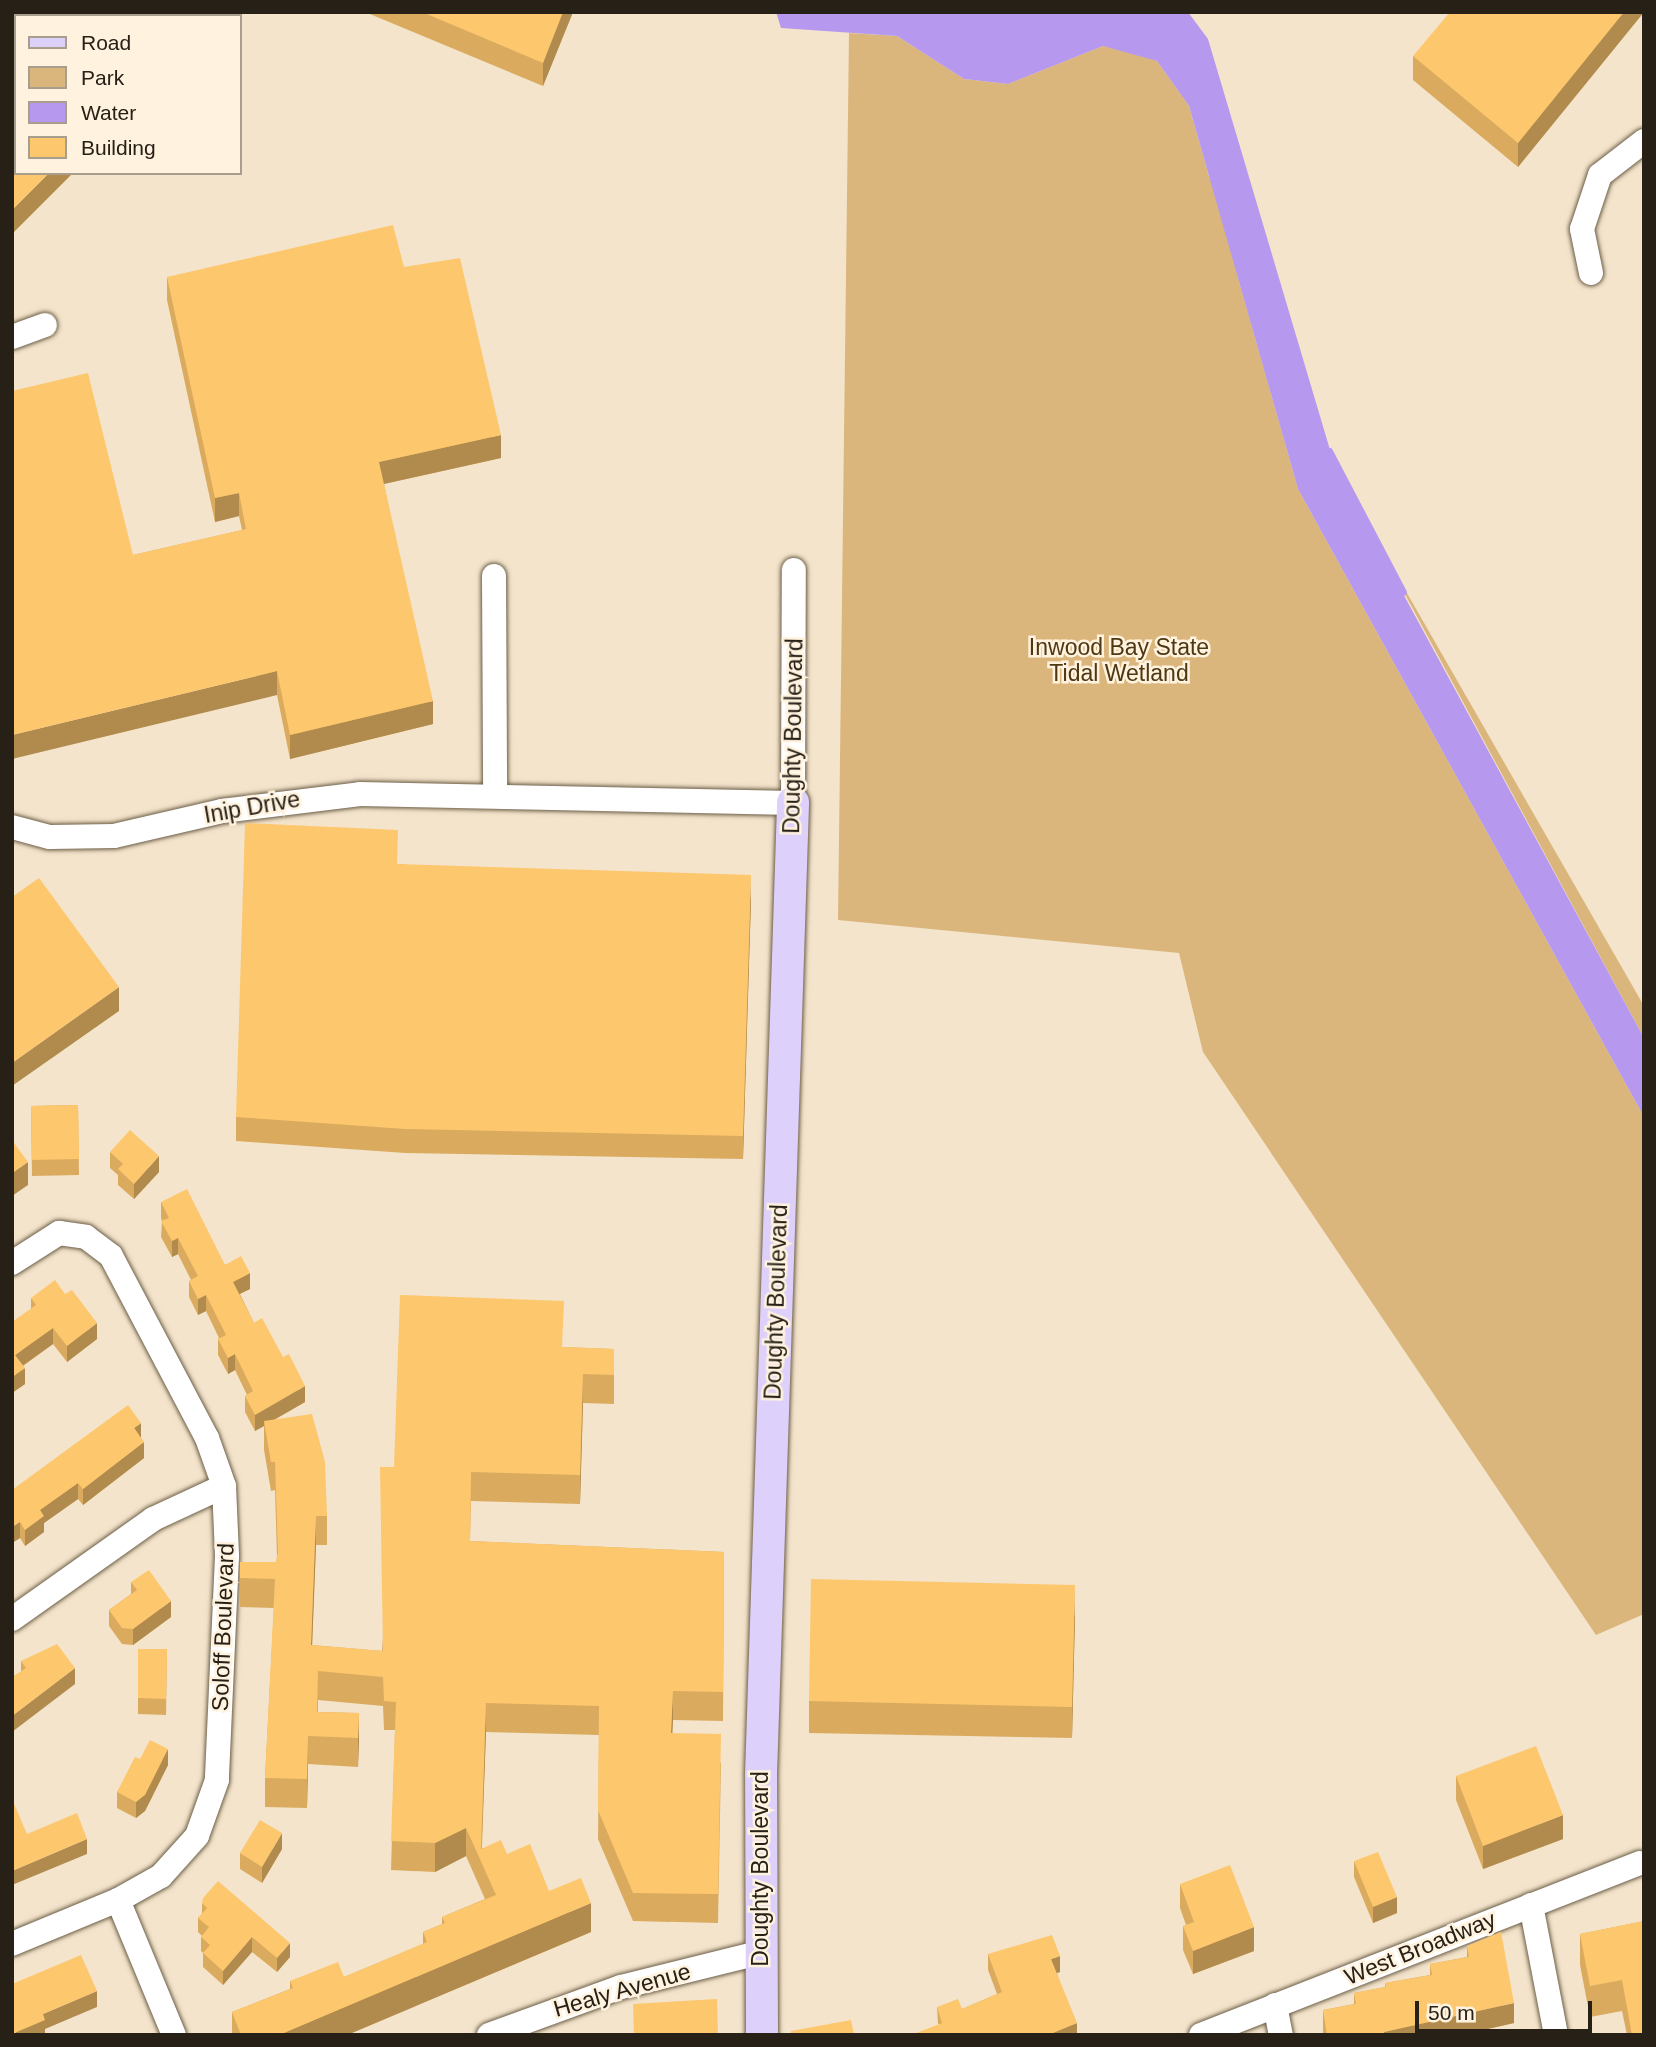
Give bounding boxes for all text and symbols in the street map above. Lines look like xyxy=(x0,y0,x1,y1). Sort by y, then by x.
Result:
legend xyxy=(14,14,242,175)
text: Road xyxy=(81,31,131,54)
text: Park xyxy=(81,66,124,89)
text: Water xyxy=(81,101,136,124)
text: Building xyxy=(81,136,156,159)
park label: Inwood Bay State Tidal Wetland xyxy=(1029,633,1209,687)
street label: Doughty Boulevard xyxy=(777,638,809,834)
street label: Inip Drive xyxy=(202,785,302,829)
street label: Doughty Boulevard xyxy=(759,1204,793,1400)
street label: Soloff Boulevard xyxy=(206,1542,240,1712)
street label: Doughty Boulevard xyxy=(746,1771,774,1967)
street label: West Broadway xyxy=(1340,1905,1500,1991)
street label: Healy Avenue xyxy=(550,1957,694,2023)
scale bar xyxy=(1418,1988,1595,2032)
text: 50 m xyxy=(1428,2001,1475,2024)

